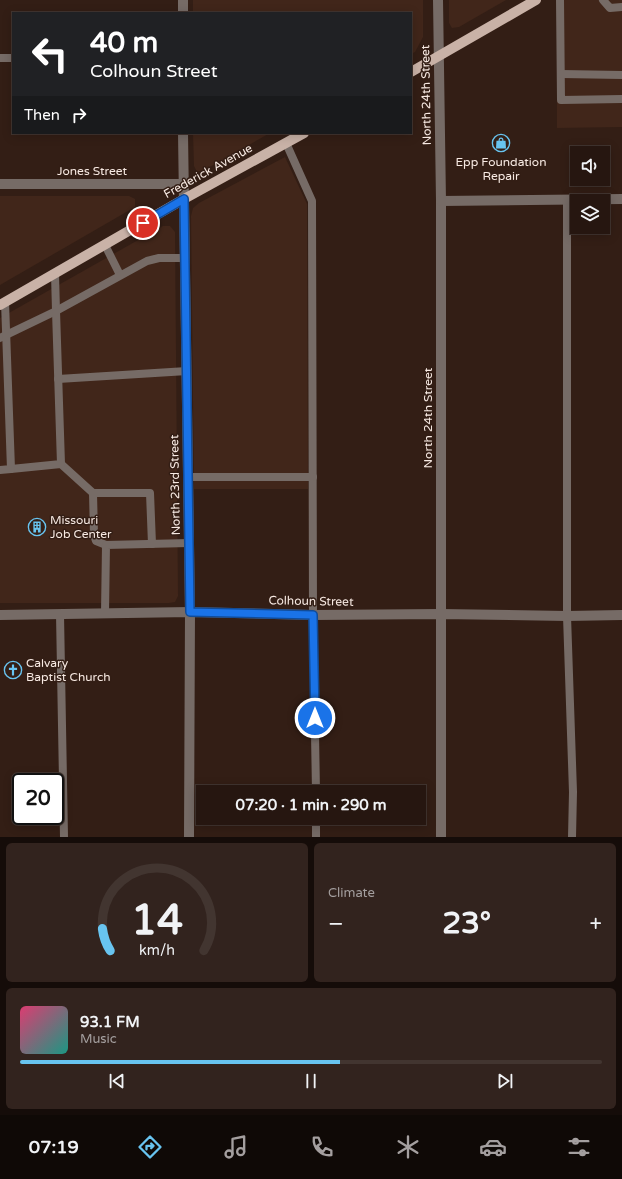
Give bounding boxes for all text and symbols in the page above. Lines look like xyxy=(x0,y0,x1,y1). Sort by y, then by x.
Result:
text: 40 m xyxy=(90,26,158,60)
icon: left xyxy=(24,28,76,80)
street label: North 24th Street xyxy=(418,44,434,145)
text: Colhoun Street xyxy=(90,60,218,82)
icon: right xyxy=(68,104,90,126)
text: Then xyxy=(24,106,60,124)
shop icon: Epp Foundation Repair xyxy=(491,133,511,153)
street label: Frederick Avenue xyxy=(161,141,255,201)
map controls xyxy=(570,146,610,234)
button: sound xyxy=(570,146,610,186)
place label: Epp Foundation Repair xyxy=(456,155,546,183)
street label: Jones Street xyxy=(57,164,127,178)
button: layers xyxy=(570,194,610,234)
pin xyxy=(126,206,160,240)
icon: arrive xyxy=(132,212,154,234)
street label: North 24th Street xyxy=(421,367,435,468)
street label: North 23rd Street xyxy=(167,434,183,536)
place label: Missouri Job Center xyxy=(50,513,112,541)
building icon: Missouri Job Center xyxy=(27,517,47,537)
street label: Colhoun Street xyxy=(268,593,354,609)
place label: Calvary Baptist Church xyxy=(26,656,111,684)
church icon: Calvary Baptist Church xyxy=(3,660,23,680)
position arrow xyxy=(294,697,336,739)
speed limit sign: 20 xyxy=(12,773,64,825)
text: 07:20 · 1 min · 290 m xyxy=(236,796,386,814)
text: Climate xyxy=(328,885,375,901)
text: 14 xyxy=(131,895,183,945)
text: 23° xyxy=(442,905,491,942)
text: − xyxy=(328,911,344,937)
text: + xyxy=(590,911,602,937)
text: km/h xyxy=(139,941,175,958)
text: 93.1 FM xyxy=(80,1013,140,1031)
text: Music xyxy=(80,1031,117,1047)
icon: previous xyxy=(106,1070,128,1092)
icon: pause xyxy=(300,1070,322,1092)
icon: next xyxy=(494,1070,516,1092)
icon: directions xyxy=(136,1133,164,1161)
icon: music xyxy=(222,1133,250,1161)
icon: phone xyxy=(308,1133,336,1161)
icon: climate xyxy=(394,1133,422,1161)
icon: car xyxy=(479,1133,507,1161)
icon: filters xyxy=(565,1133,593,1161)
text: 07:19 xyxy=(29,1136,79,1158)

